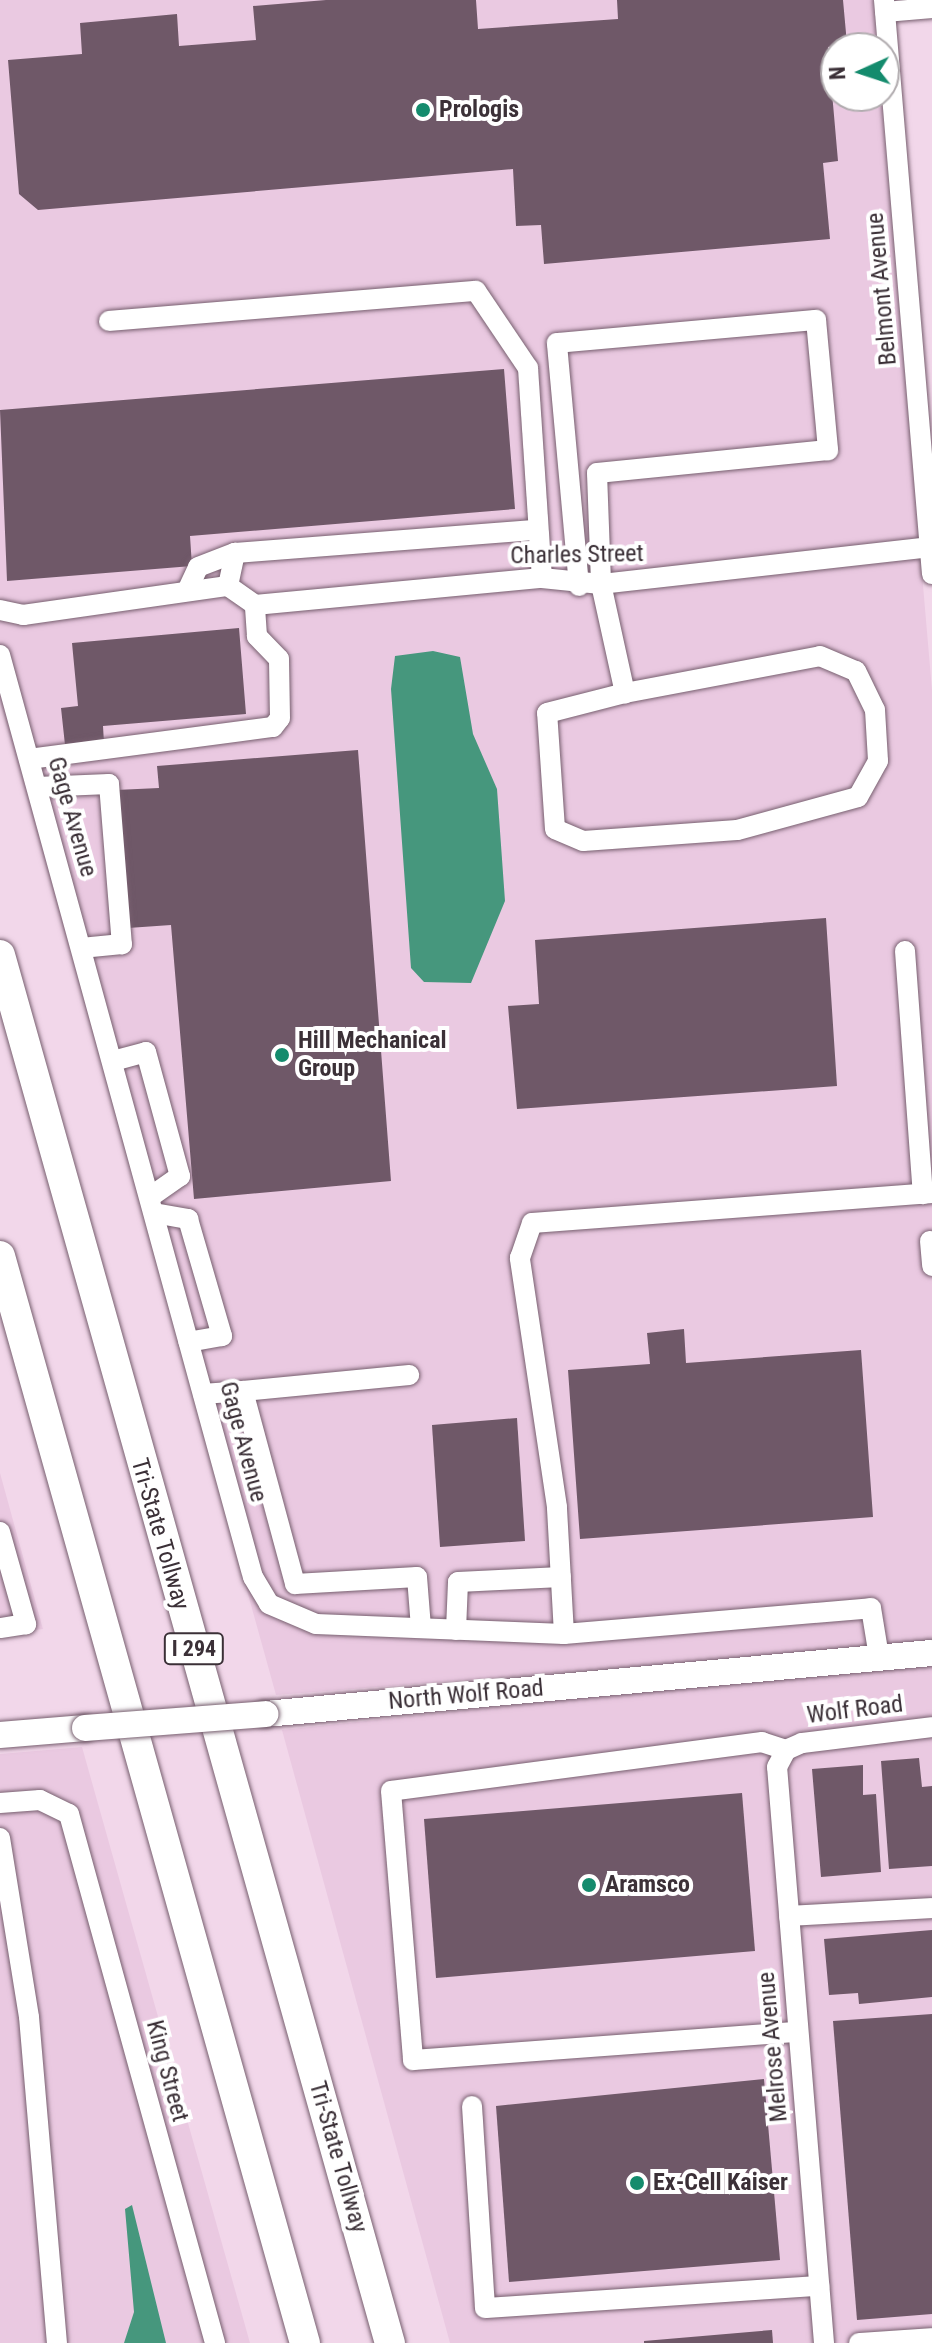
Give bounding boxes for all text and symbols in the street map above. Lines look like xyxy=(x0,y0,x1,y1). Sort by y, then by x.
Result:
north arrow xyxy=(820,32,900,112)
text: N xyxy=(825,66,850,81)
place label: Prologis xyxy=(439,96,519,124)
marker: Prologis xyxy=(414,101,432,119)
street label: Belmont Avenue xyxy=(861,211,903,367)
street label: Charles Street xyxy=(510,539,644,571)
street label: Gage Avenue xyxy=(41,754,103,880)
place label: Hill Mechanical Group xyxy=(298,1027,446,1083)
marker: Hill Mechanical Group xyxy=(273,1046,291,1064)
street label: Gage Avenue xyxy=(213,1379,273,1505)
street label: Tri-State Tollway xyxy=(125,1455,195,1613)
road number: I 294 xyxy=(162,1631,226,1667)
street label: North Wolf Road xyxy=(387,1674,545,1716)
street label: Wolf Road xyxy=(805,1690,905,1730)
place label: Aramsco xyxy=(605,1871,690,1899)
marker: Aramsco xyxy=(580,1876,598,1894)
street label: Melrose Avenue xyxy=(752,1971,794,2123)
street label: King Street xyxy=(140,2017,194,2125)
street label: Tri-State Tollway xyxy=(303,2078,373,2236)
place label: Ex-Cell Kaiser xyxy=(653,2169,788,2197)
marker: Ex-Cell Kaiser xyxy=(628,2174,646,2192)

